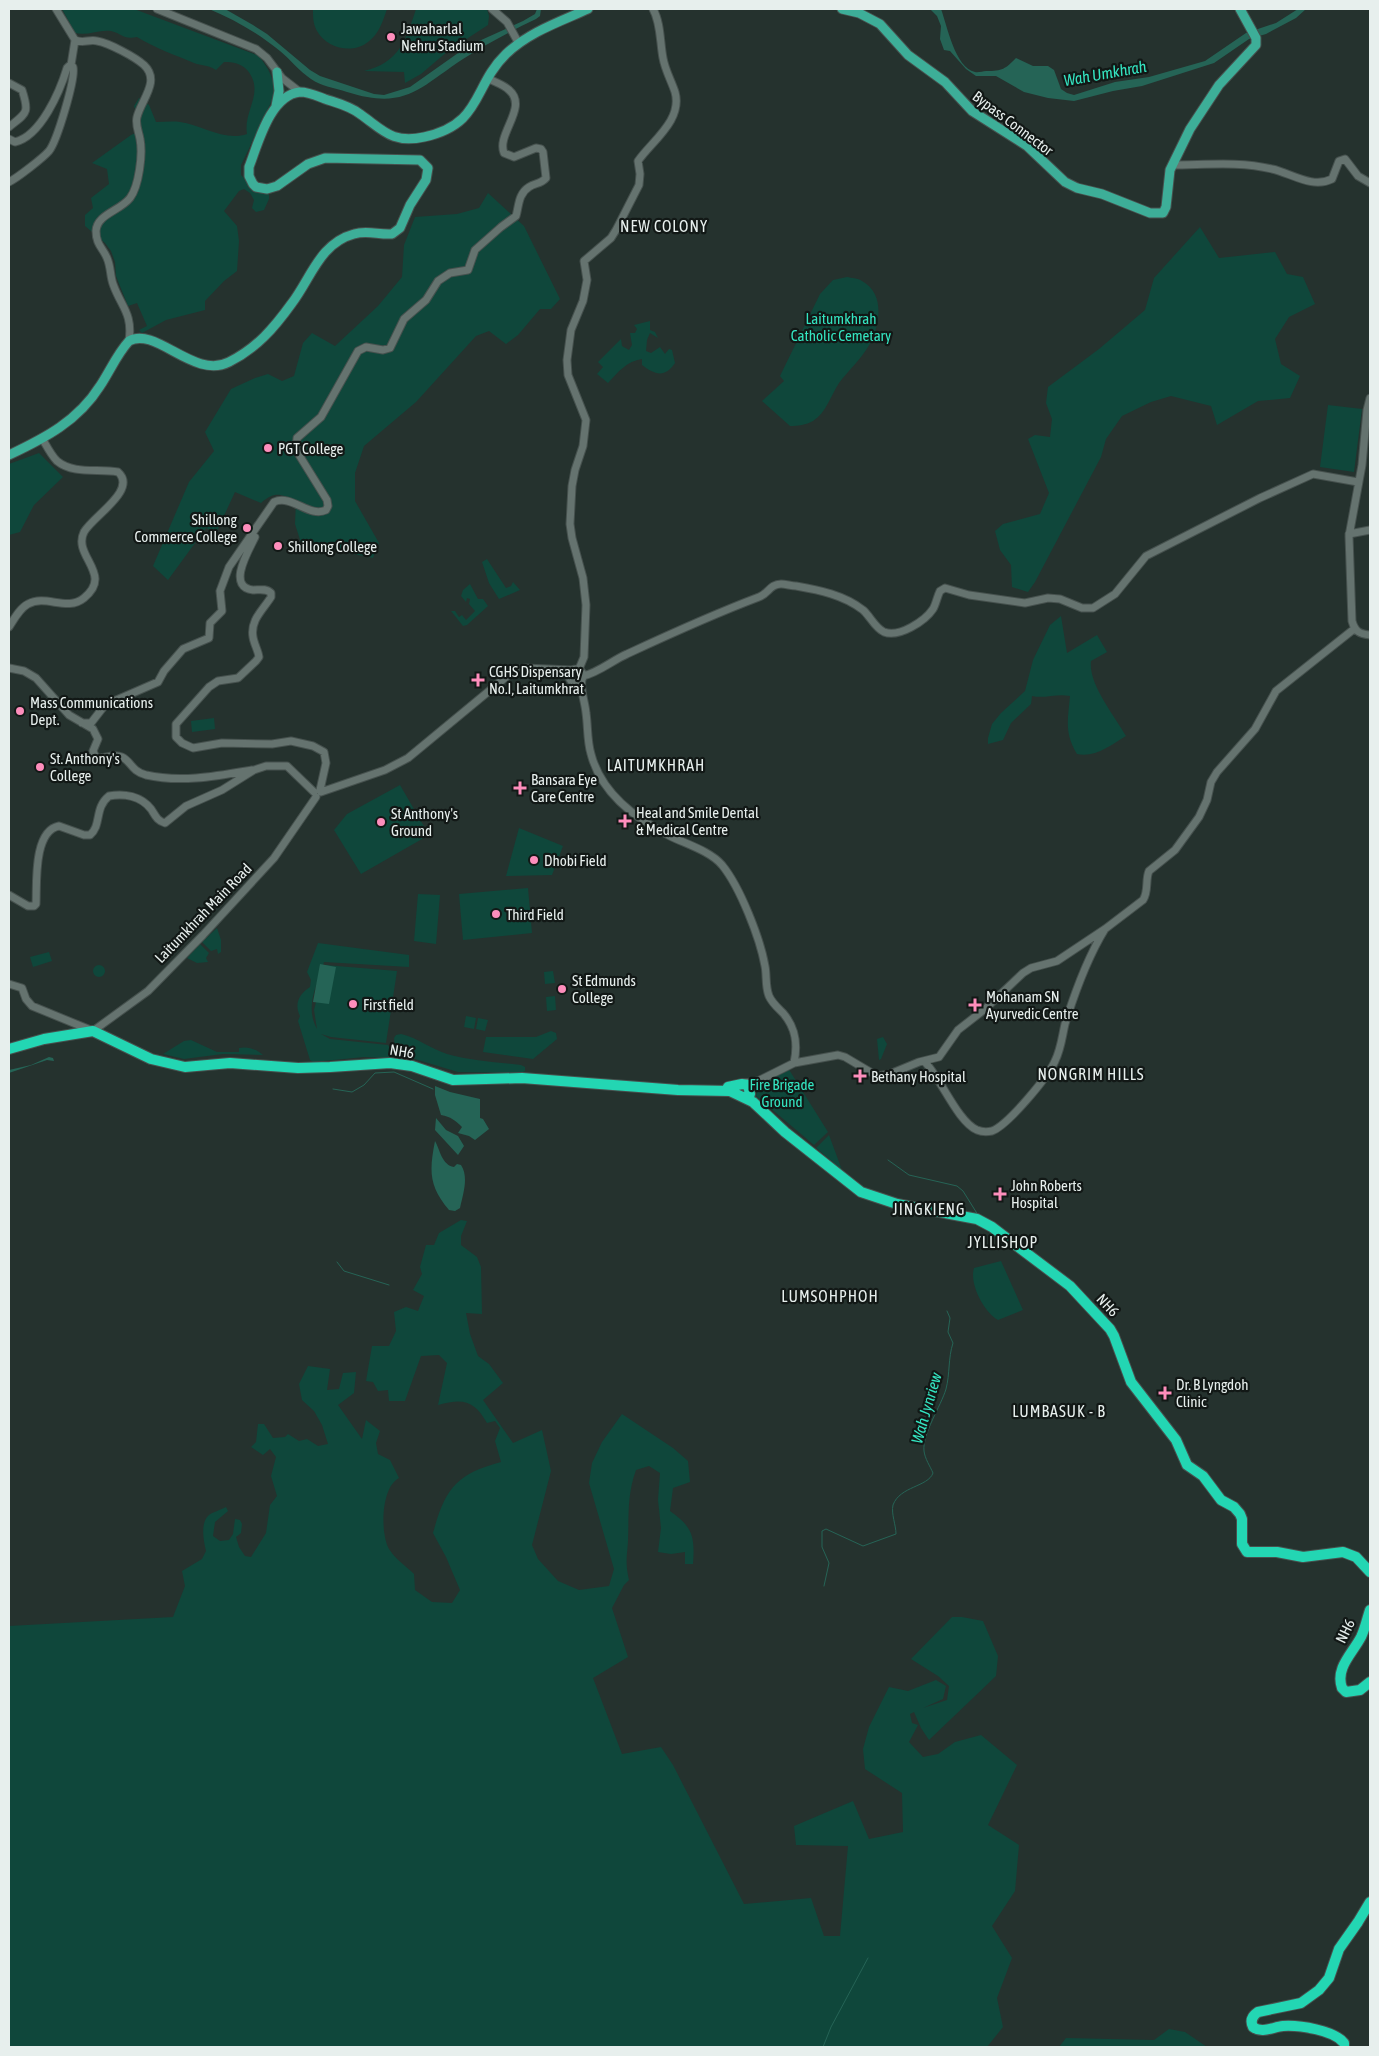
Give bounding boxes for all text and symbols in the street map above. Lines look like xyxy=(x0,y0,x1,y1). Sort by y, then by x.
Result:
place label: Jawaharlal Nehru Stadium xyxy=(401,20,484,54)
marker: Jawaharlal Nehru Stadium xyxy=(385,31,397,43)
water label: Wah Umkhrah xyxy=(1062,57,1148,89)
street label: Bypass Connector xyxy=(969,87,1057,159)
district label: NEW COLONY xyxy=(620,217,708,235)
park label: Laitumkhrah Catholic Cemetary xyxy=(791,310,891,344)
place label: PGT College xyxy=(278,440,344,457)
marker: PGT College xyxy=(262,442,274,454)
place label: Shillong Commerce College xyxy=(135,511,238,545)
marker: Shillong Commerce College xyxy=(241,522,253,534)
place label: Shillong College xyxy=(288,538,377,555)
marker: Shillong College xyxy=(272,540,284,552)
place label: CGHS Dispensary No.I, Laitumkhrat xyxy=(489,663,584,697)
marker: CGHS Dispensary No.I, Laitumkhrat xyxy=(471,673,485,687)
place label: Mass Communications Dept. xyxy=(30,694,153,728)
marker: Mass Communications Dept. xyxy=(14,705,26,717)
place label: St. Anthony's College xyxy=(50,750,120,784)
district label: LAITUMKHRAH xyxy=(607,756,705,774)
marker: St. Anthony's College xyxy=(34,761,46,773)
place label: Bansara Eye Care Centre xyxy=(531,771,597,805)
marker: Bansara Eye Care Centre xyxy=(513,781,527,795)
place label: Heal and Smile Dental & Medical Centre xyxy=(636,804,759,838)
place label: St Anthony's Ground xyxy=(391,805,458,839)
marker: Heal and Smile Dental & Medical Centre xyxy=(618,814,632,828)
marker: St Anthony's Ground xyxy=(375,816,387,828)
place label: Dhobi Field xyxy=(544,852,607,869)
marker: Dhobi Field xyxy=(528,854,540,866)
street label: Laitumkhrah Main Road xyxy=(151,860,255,966)
place label: Third Field xyxy=(506,906,564,923)
marker: Third Field xyxy=(490,908,502,920)
place label: St Edmunds College xyxy=(572,972,636,1006)
marker: St Edmunds College xyxy=(556,983,568,995)
place label: Mohanam SN Ayurvedic Centre xyxy=(986,988,1079,1022)
place label: First field xyxy=(363,996,414,1013)
marker: First field xyxy=(347,998,359,1010)
marker: Mohanam SN Ayurvedic Centre xyxy=(968,998,982,1012)
street label: NH6 xyxy=(389,1041,415,1061)
district label: NONGRIM HILLS xyxy=(1037,1065,1145,1083)
place label: Bethany Hospital xyxy=(871,1068,966,1085)
marker: Bethany Hospital xyxy=(853,1069,867,1083)
park label: Fire Brigade Ground xyxy=(750,1076,815,1110)
place label: John Roberts Hospital xyxy=(1011,1177,1082,1211)
marker: John Roberts Hospital xyxy=(993,1187,1007,1201)
district label: JINGKIENG xyxy=(893,1200,965,1218)
district label: JYLLISHOP xyxy=(968,1233,1038,1251)
district label: LUMSOHPHOH xyxy=(781,1287,879,1305)
street label: NH6 xyxy=(1093,1290,1123,1320)
water label: Wah Jynriew xyxy=(907,1370,946,1446)
place label: Dr. B Lyngdoh Clinic xyxy=(1176,1376,1249,1410)
marker: Dr. B Lyngdoh Clinic xyxy=(1158,1386,1172,1400)
district label: LUMBASUK - B xyxy=(1012,1402,1106,1420)
street label: NH6 xyxy=(1332,1616,1358,1646)

